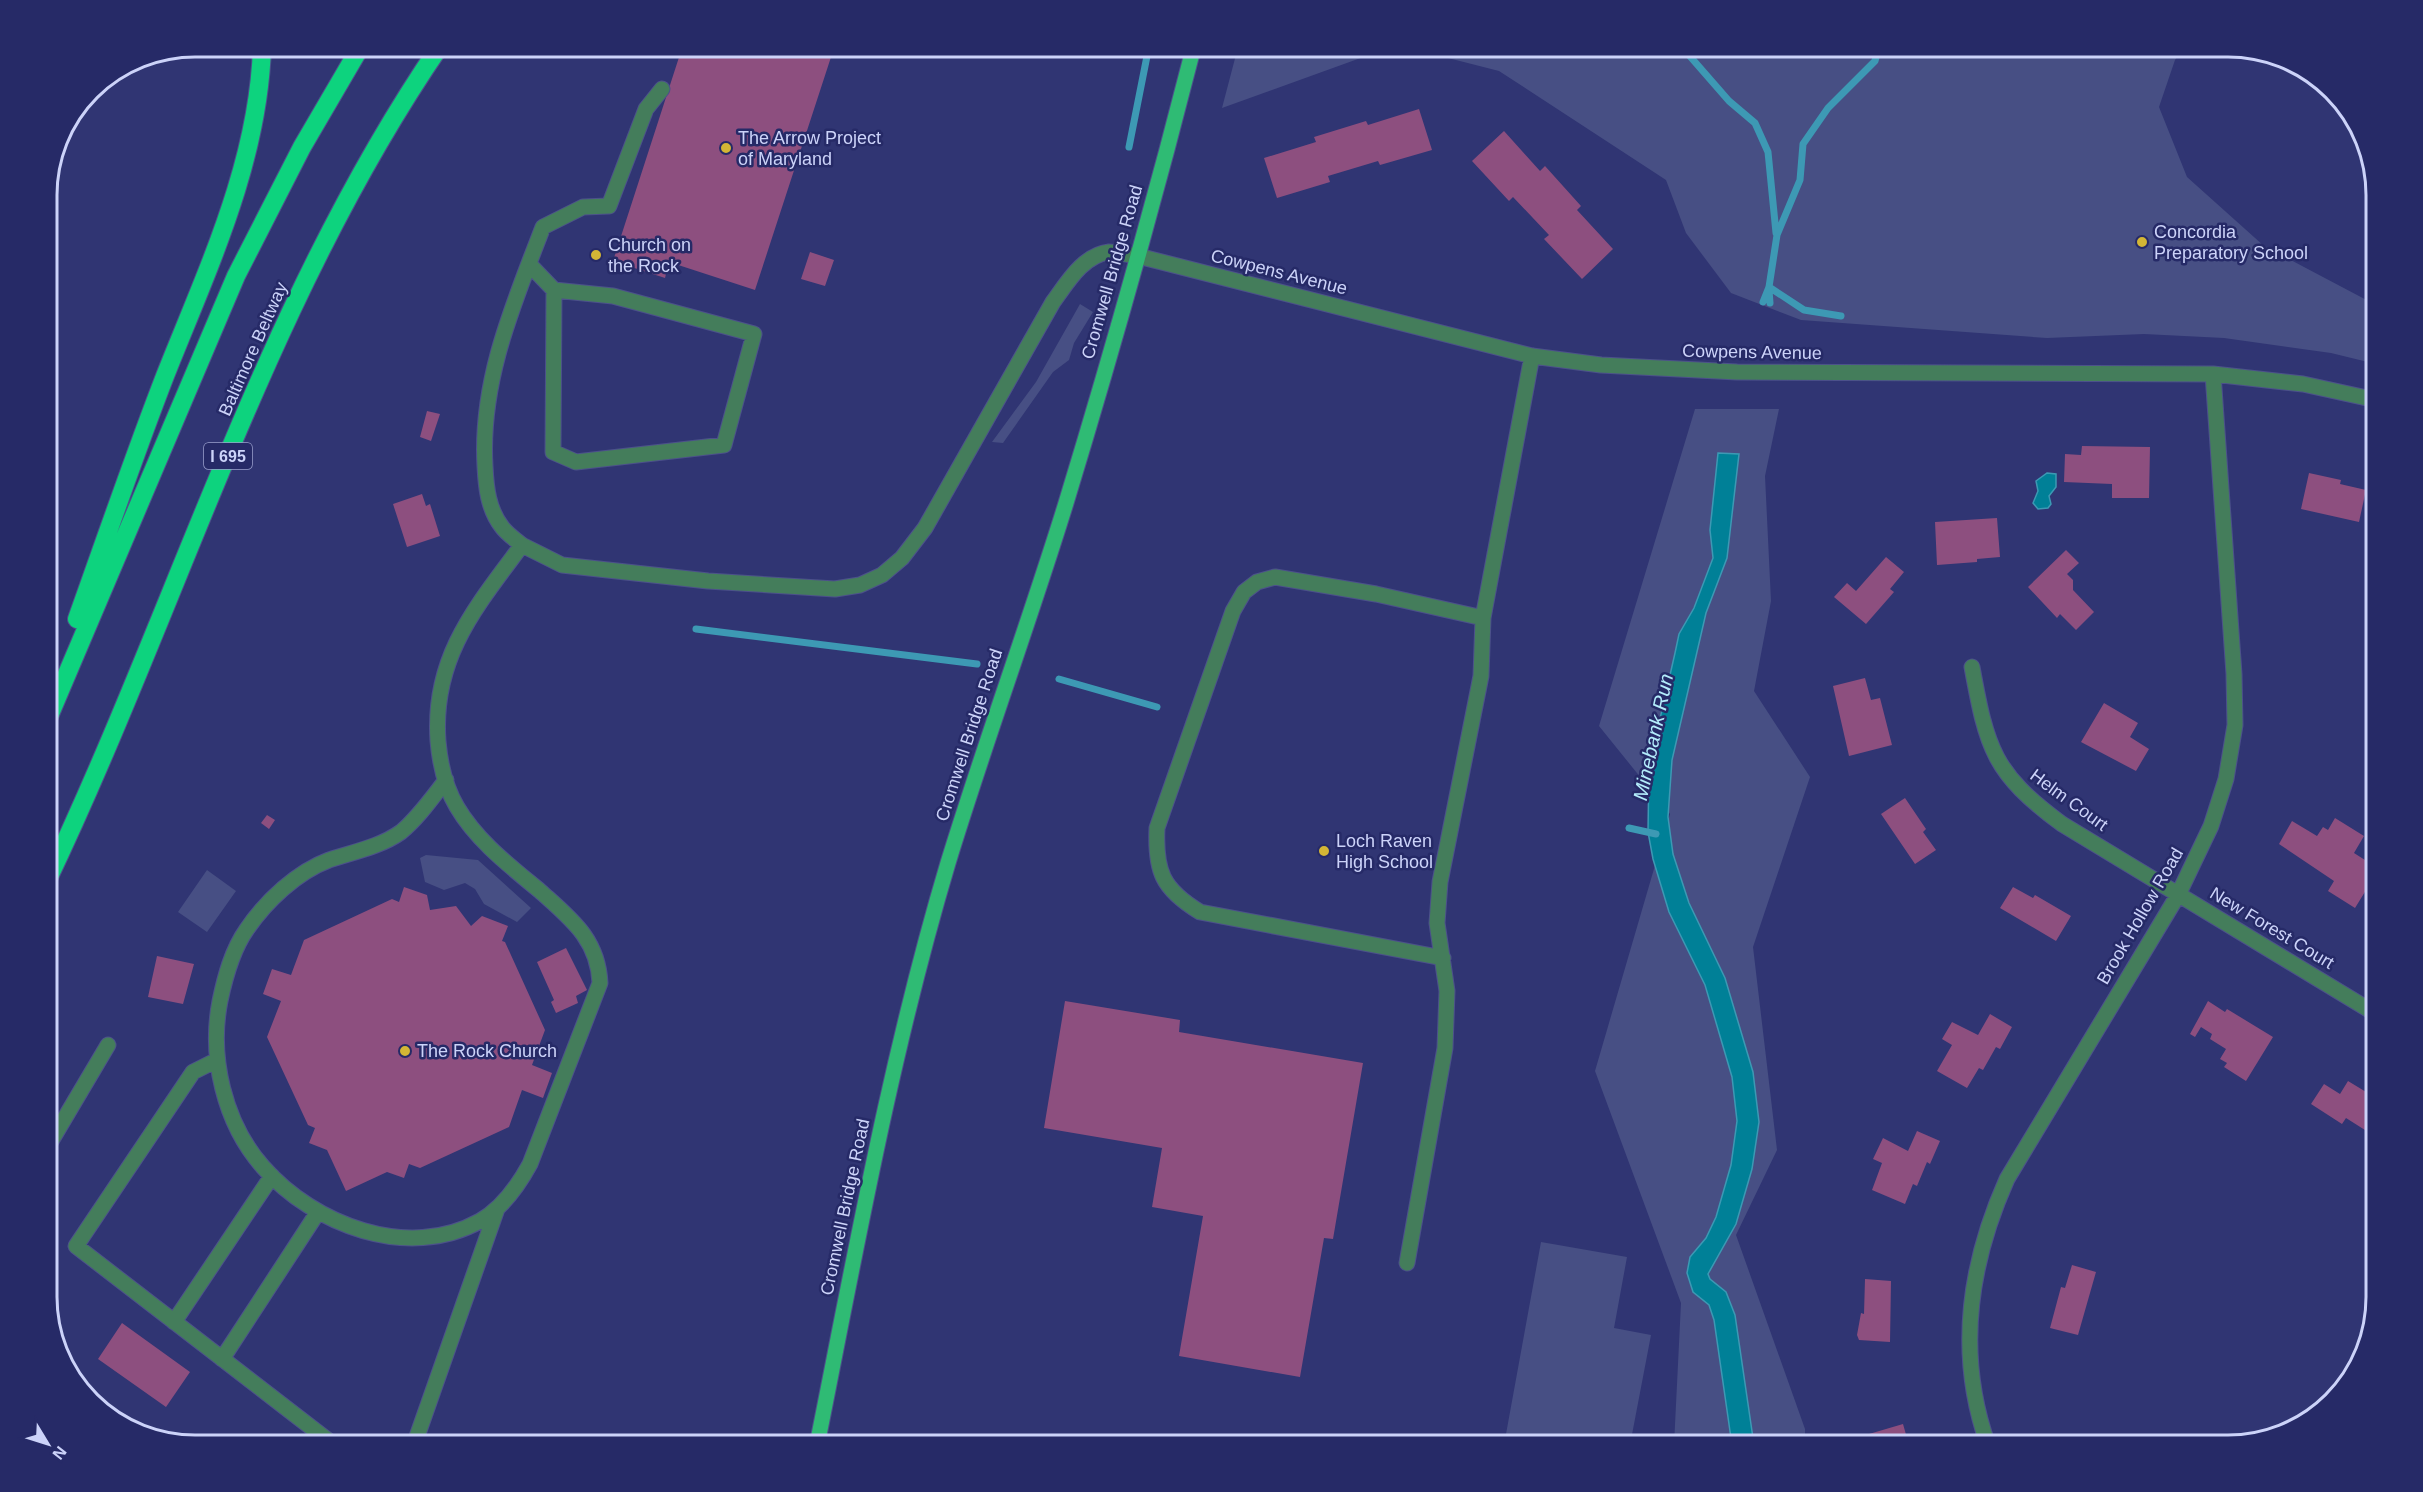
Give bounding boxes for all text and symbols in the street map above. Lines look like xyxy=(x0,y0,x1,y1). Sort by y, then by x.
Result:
place label: The Arrow Project of Maryland xyxy=(738,128,881,169)
marker: The Arrow Project of Maryland xyxy=(719,141,733,155)
street label: Cromwell Bridge Road xyxy=(1078,183,1146,361)
place label: Concordia Preparatory School xyxy=(2154,222,2308,263)
place label: Church on the Rock xyxy=(608,235,691,276)
marker: Concordia Preparatory School xyxy=(2135,235,2149,249)
street label: Cowpens Avenue xyxy=(1209,245,1349,299)
marker: Church on the Rock xyxy=(589,248,603,262)
street label: Baltimore Beltway xyxy=(215,279,291,419)
street label: Cowpens Avenue xyxy=(1682,341,1822,363)
road number: I 695 xyxy=(204,443,252,469)
street label: Cromwell Bridge Road xyxy=(932,646,1006,824)
water label: Minebank Run xyxy=(1629,672,1677,802)
street label: Helm Court xyxy=(2026,765,2112,835)
place label: Loch Raven High School xyxy=(1336,831,1433,872)
marker: Loch Raven High School xyxy=(1317,844,1331,858)
street label: Brook Hollow Road xyxy=(2093,844,2187,988)
street label: New Forest Court xyxy=(2206,883,2338,973)
place label: The Rock Church xyxy=(417,1041,557,1061)
marker: The Rock Church xyxy=(398,1044,412,1058)
street label: Cromwell Bridge Road xyxy=(816,1117,874,1297)
north arrow xyxy=(18,1414,78,1474)
text: N xyxy=(49,1443,70,1463)

